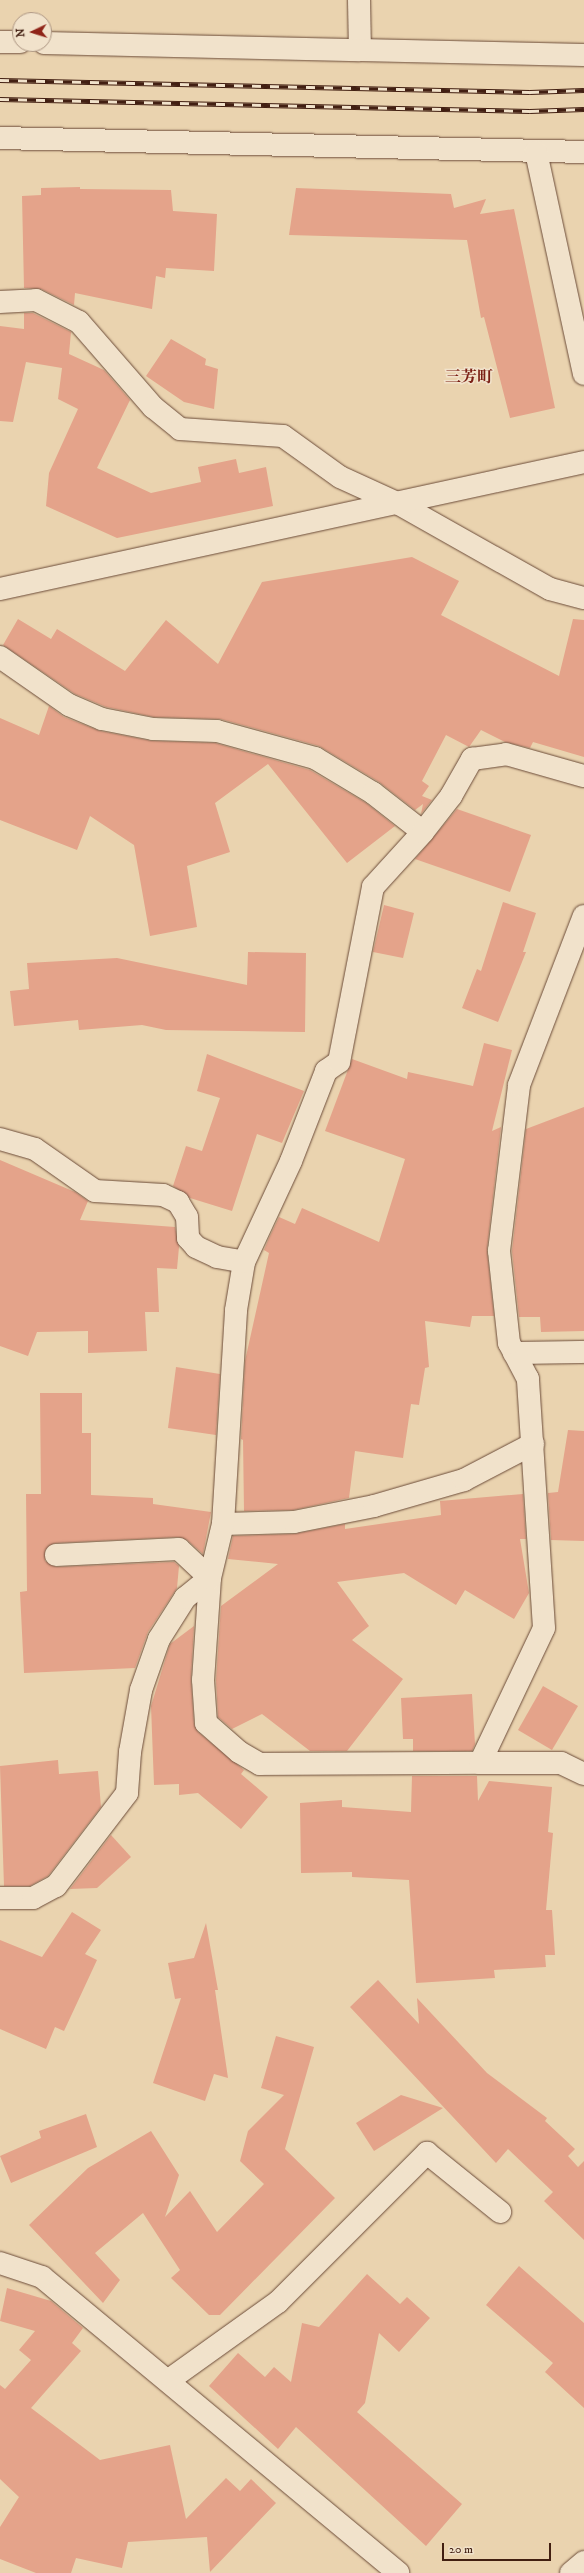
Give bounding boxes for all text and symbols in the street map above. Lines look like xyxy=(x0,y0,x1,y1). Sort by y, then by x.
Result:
north arrow xyxy=(12,12,52,52)
text: N xyxy=(14,28,28,38)
district label: 三芳町 xyxy=(445,367,493,387)
scale bar xyxy=(444,2535,553,2561)
text: 20 m xyxy=(449,2542,473,2557)

